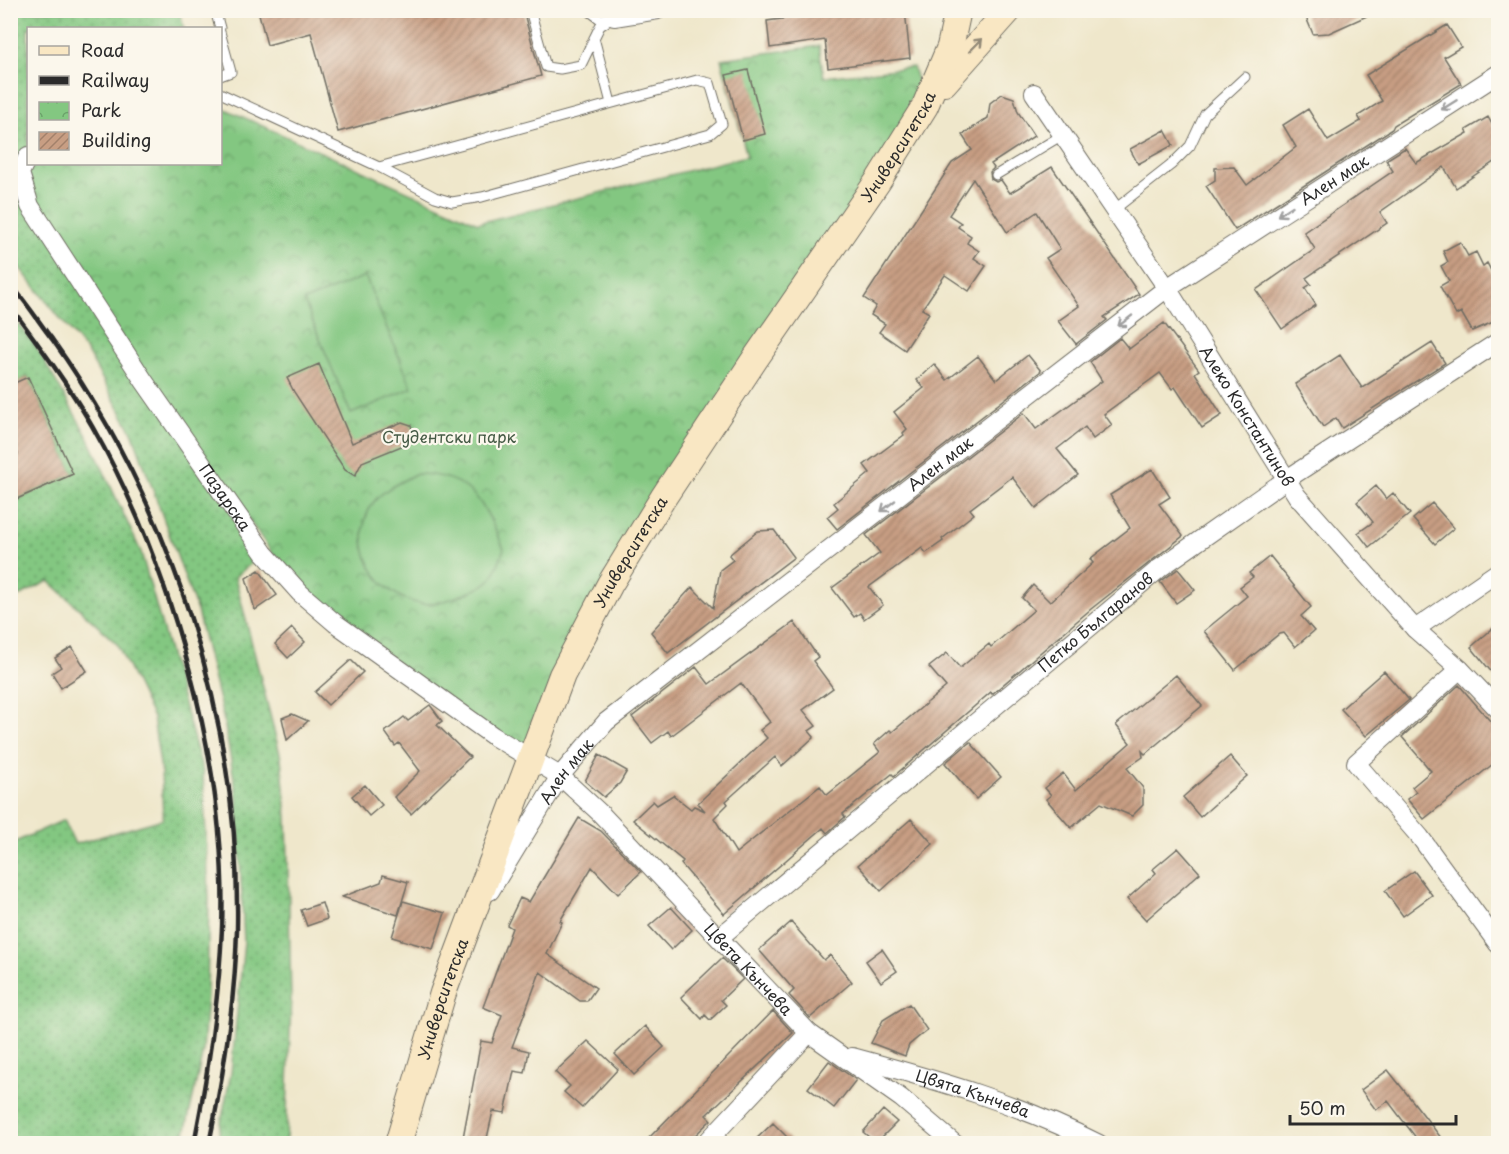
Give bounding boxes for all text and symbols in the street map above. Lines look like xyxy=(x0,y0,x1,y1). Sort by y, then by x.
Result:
legend xyxy=(27,27,222,165)
text: Road xyxy=(81,36,125,63)
one-way arrow xyxy=(968,38,983,53)
text: Railway xyxy=(81,66,149,93)
street label: Университетска xyxy=(854,87,941,206)
text: Park xyxy=(81,96,121,123)
one-way arrow xyxy=(1441,99,1458,111)
text: Building xyxy=(81,126,151,153)
street label: Ален мак xyxy=(1295,148,1373,210)
one-way arrow xyxy=(1277,205,1294,217)
one-way arrow xyxy=(1117,315,1133,328)
street label: Алеко Константинов xyxy=(1195,340,1301,491)
park label: Студентски парк xyxy=(382,424,517,448)
street label: Ален мак xyxy=(902,429,978,496)
street label: Пазарска xyxy=(194,458,258,535)
street label: Университетска xyxy=(587,491,672,611)
one-way arrow xyxy=(881,500,897,512)
street label: Петко Българанов xyxy=(1032,566,1158,677)
street label: Ален мак xyxy=(533,732,599,808)
street label: Цвета Кънчева xyxy=(699,917,799,1020)
street label: Университетска xyxy=(411,934,474,1062)
street label: Цвята Кънчева xyxy=(913,1062,1034,1123)
scale bar xyxy=(1290,1088,1456,1126)
text: 50 m xyxy=(1299,1094,1346,1121)

